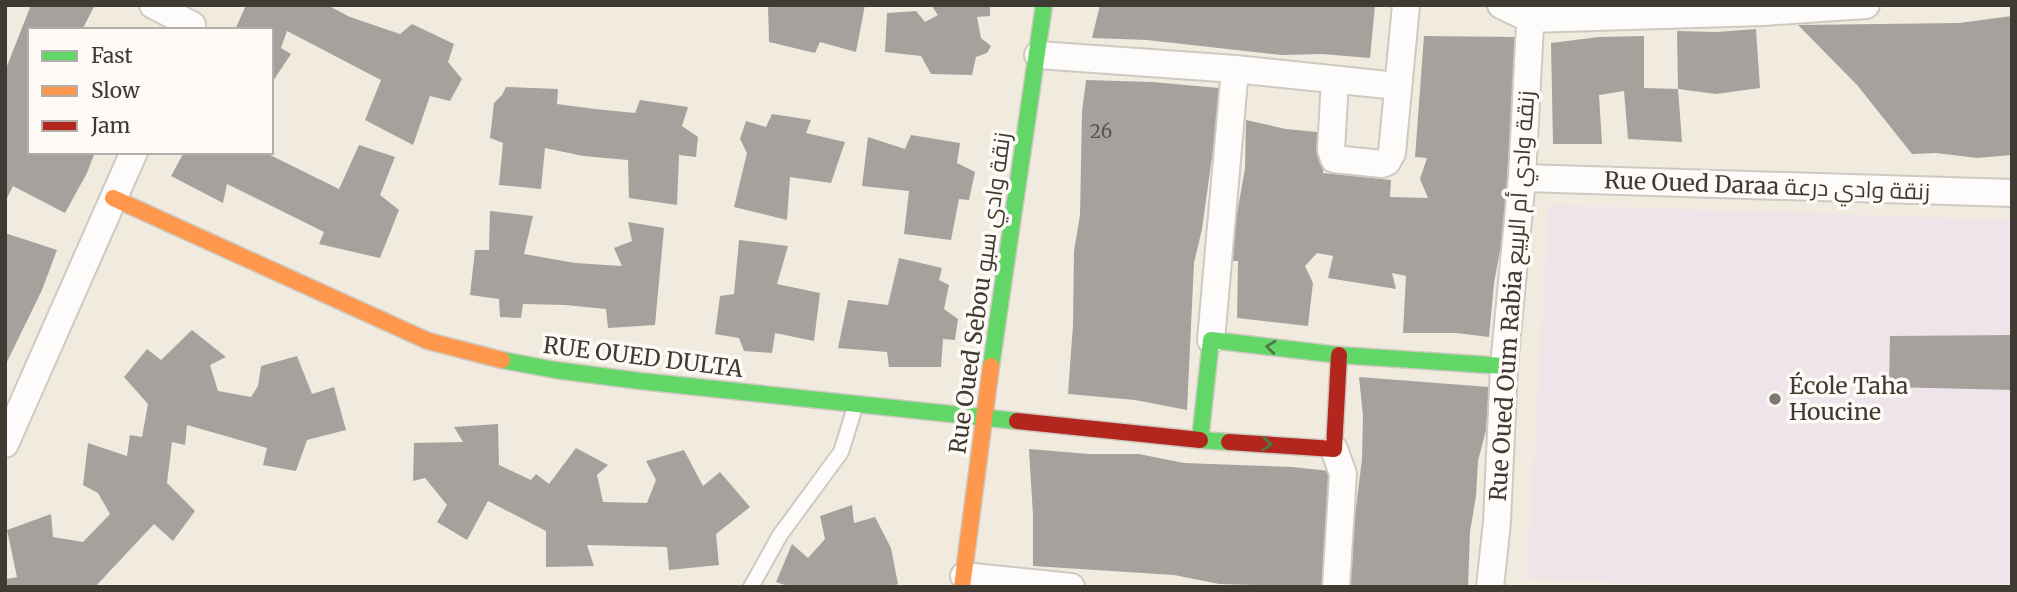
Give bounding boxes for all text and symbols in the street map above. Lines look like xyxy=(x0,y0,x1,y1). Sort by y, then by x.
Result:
legend xyxy=(28,28,273,154)
text: Fast xyxy=(91,42,133,69)
text: Slow xyxy=(91,77,140,104)
street label: Rue Oued Oum Rabia زنقة وادي أم الربيع xyxy=(1483,90,1544,503)
text: Jam xyxy=(90,112,130,139)
house number: 26 xyxy=(1090,119,1112,143)
street label: Rue Oued Sebou زنقة وادي سبو xyxy=(943,130,1020,456)
street label: Rue Oued Daraa زنقة وادي درعة xyxy=(1603,165,1930,210)
street label: RUE OUED DULTA xyxy=(542,330,745,383)
one-way arrow xyxy=(1265,340,1276,355)
place label: École Taha Houcine xyxy=(1789,371,1908,426)
marker: École Taha Houcine xyxy=(1767,391,1783,407)
one-way arrow xyxy=(1262,436,1273,451)

